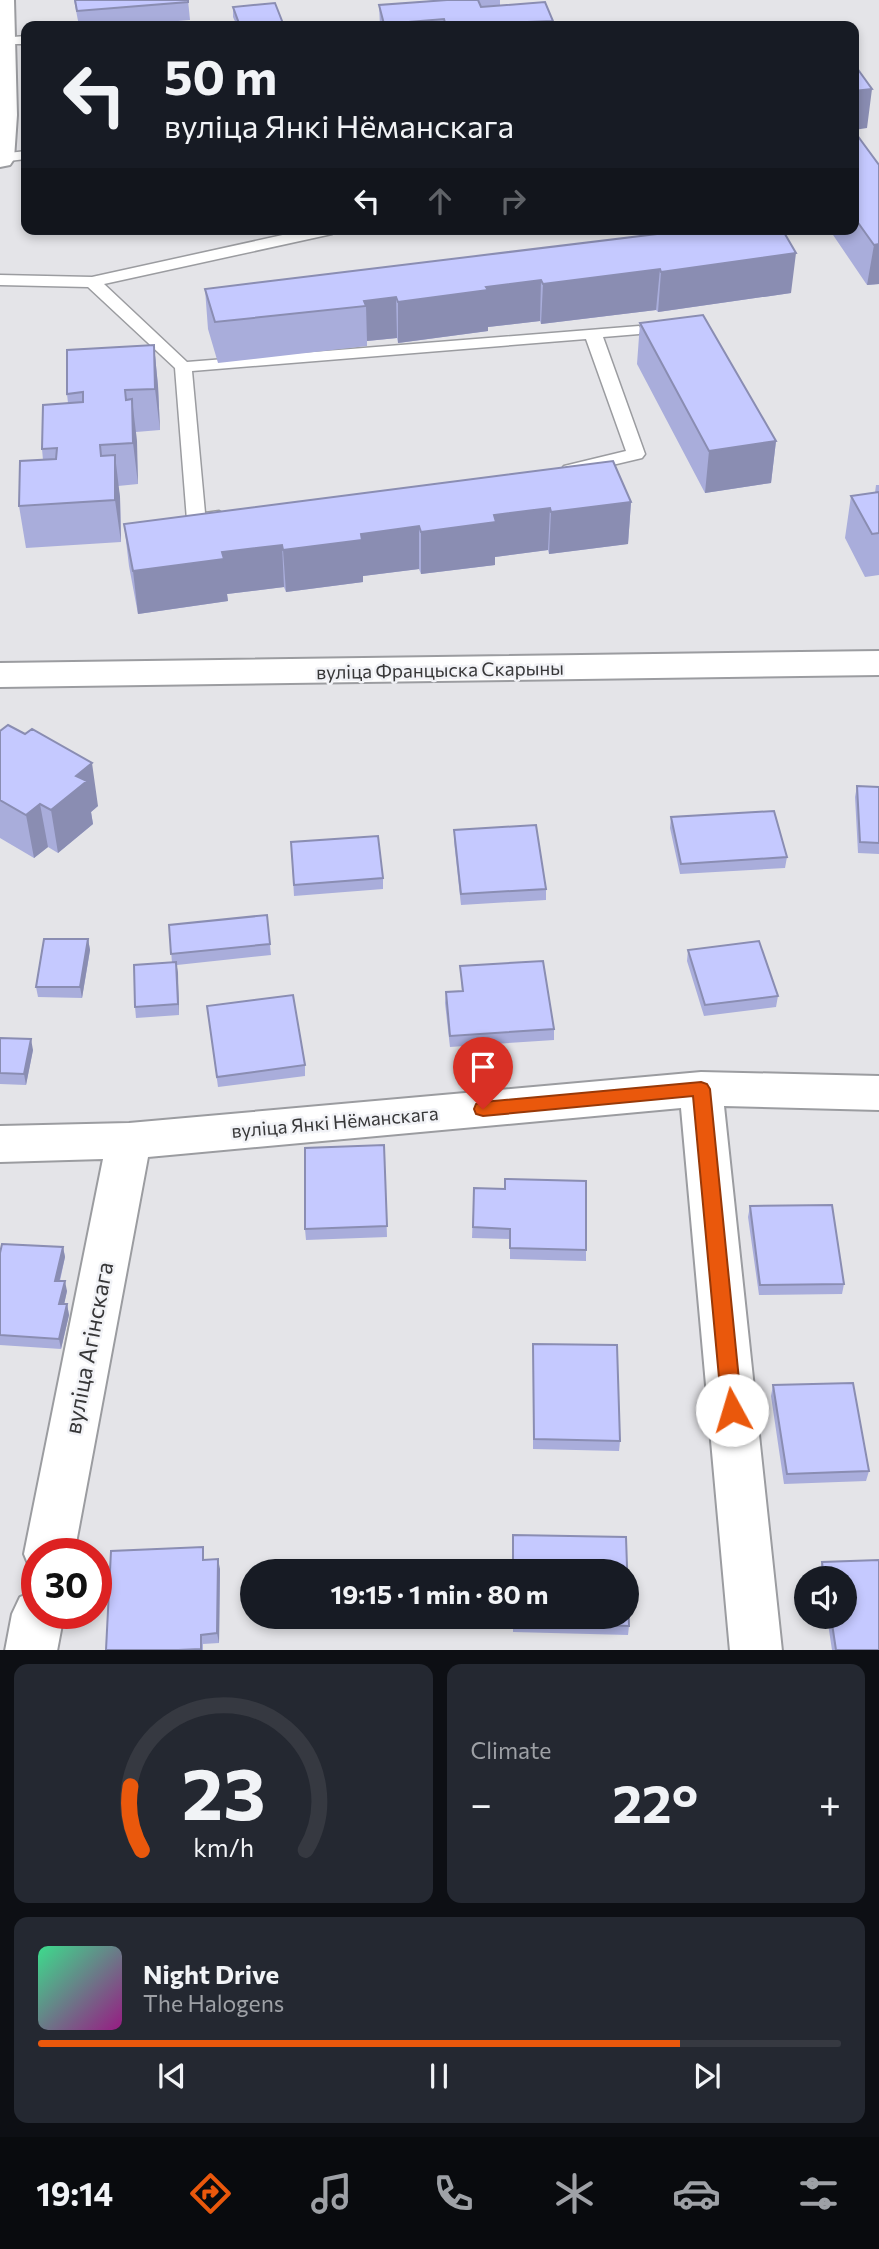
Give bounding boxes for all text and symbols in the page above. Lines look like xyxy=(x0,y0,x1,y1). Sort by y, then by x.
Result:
text: 50 m xyxy=(164,45,277,105)
icon: left xyxy=(49,49,140,140)
text: вуліца Янкі Нёманскага xyxy=(164,105,514,145)
icon: left xyxy=(348,182,386,220)
icon: ahead xyxy=(421,182,459,220)
icon: right xyxy=(494,182,532,220)
street label: вуліца Францыска Скарыны xyxy=(316,656,564,683)
pin xyxy=(453,1037,513,1109)
icon: arrive xyxy=(464,1048,502,1086)
street label: вуліца Янкі Нёманскага xyxy=(230,1101,440,1142)
street label: вуліца Агінскага xyxy=(58,1259,118,1436)
position arrow xyxy=(695,1373,769,1447)
speed limit sign: 30 xyxy=(21,1538,112,1629)
map controls xyxy=(794,1566,857,1629)
button: sound xyxy=(794,1566,857,1629)
text: 19:15 · 1 min · 80 m xyxy=(331,1578,548,1609)
text: Climate xyxy=(471,1736,552,1764)
text: 23 xyxy=(181,1746,265,1835)
text: 22° xyxy=(613,1770,698,1834)
text: − xyxy=(471,1779,492,1826)
text: + xyxy=(819,1779,841,1826)
text: km/h xyxy=(193,1831,254,1861)
text: Night Drive xyxy=(143,1958,279,1989)
text: The Halogens xyxy=(143,1989,284,2017)
icon: previous xyxy=(153,2057,191,2095)
icon: pause xyxy=(420,2057,458,2095)
icon: next xyxy=(688,2057,726,2095)
icon: directions xyxy=(186,2169,235,2218)
icon: music xyxy=(307,2169,356,2218)
icon: phone xyxy=(429,2169,478,2218)
icon: climate xyxy=(550,2169,599,2218)
icon: car xyxy=(672,2169,721,2218)
icon: filters xyxy=(794,2169,843,2218)
text: 19:14 xyxy=(36,2173,113,2213)

